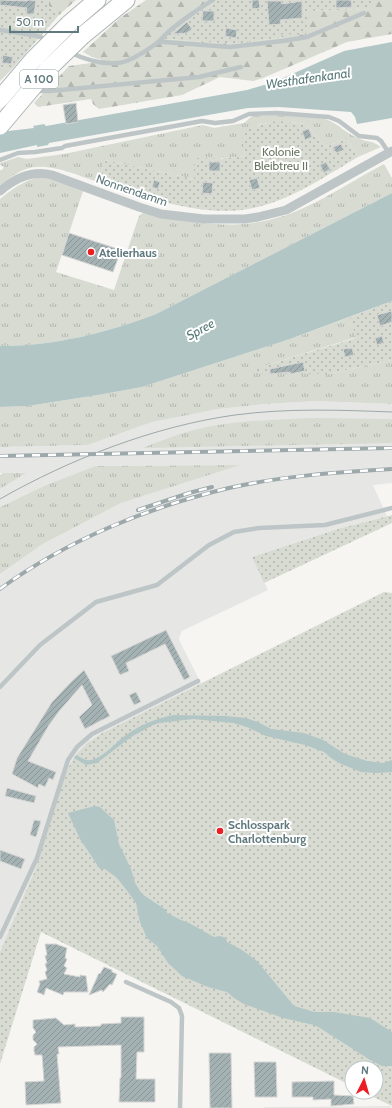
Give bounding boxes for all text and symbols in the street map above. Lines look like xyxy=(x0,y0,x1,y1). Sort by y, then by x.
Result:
scale bar xyxy=(10,8,78,34)
text: 50 m xyxy=(16,14,44,29)
water label: Westhafenkanal xyxy=(265,64,351,92)
road number: A 100 xyxy=(20,70,58,88)
park label: Kolonie Bleibtreu II xyxy=(254,144,308,173)
street label: Nonnendamm xyxy=(94,171,170,209)
place label: Atelierhaus xyxy=(99,245,157,260)
marker: Atelierhaus xyxy=(86,247,96,257)
water label: Spree xyxy=(183,315,217,343)
place label: Schlosspark Charlottenburg xyxy=(228,817,306,846)
marker: Schlosspark Charlottenburg xyxy=(215,826,225,836)
north arrow xyxy=(344,1060,384,1100)
text: N xyxy=(360,1063,369,1077)

